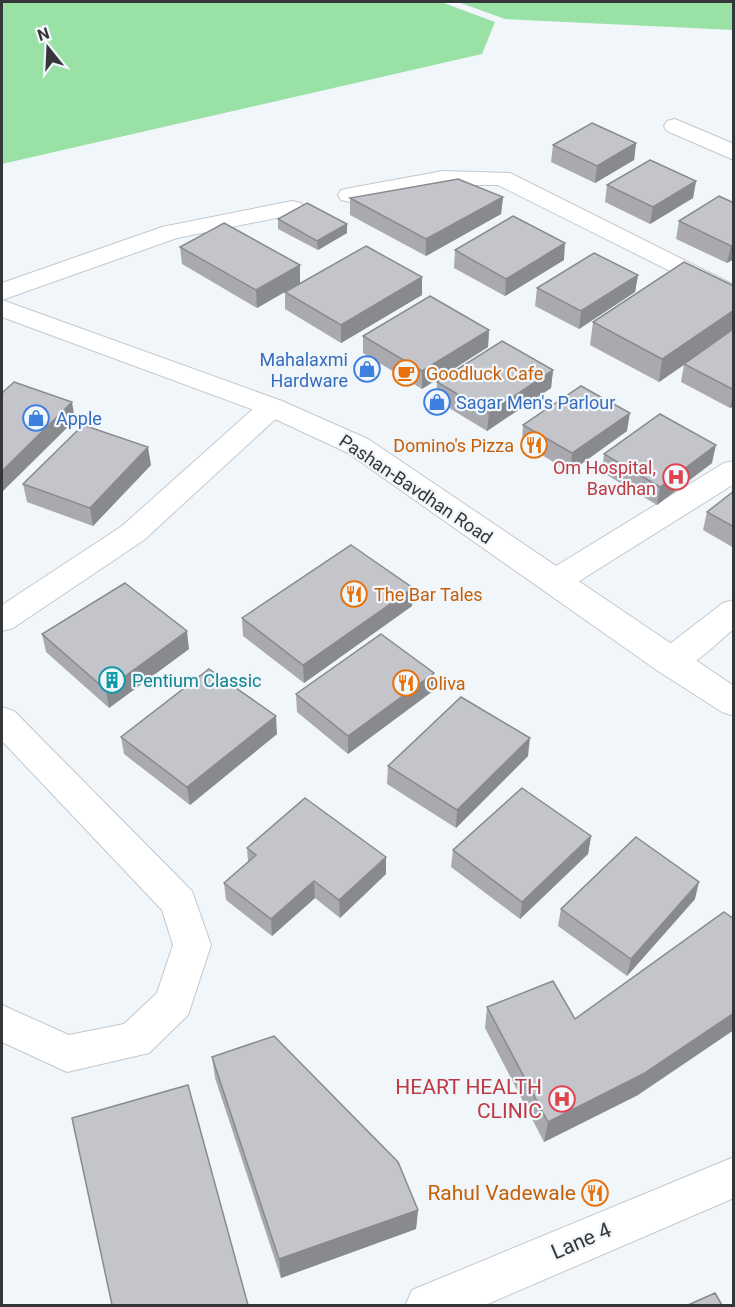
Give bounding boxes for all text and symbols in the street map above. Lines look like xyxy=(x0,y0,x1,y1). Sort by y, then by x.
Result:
north arrow xyxy=(18,18,78,78)
text: N xyxy=(35,23,52,45)
place label: Mahalaxmi Hardware xyxy=(260,349,348,391)
shop icon: Mahalaxmi Hardware xyxy=(352,354,382,384)
cafe icon: Goodluck Cafe xyxy=(391,358,421,388)
place label: Goodluck Cafe xyxy=(426,363,543,384)
shop icon: Sagar Men's Parlour xyxy=(422,387,452,417)
place label: Sagar Men's Parlour xyxy=(456,392,615,413)
shop icon: Apple xyxy=(21,403,51,433)
place label: Apple xyxy=(56,408,102,429)
street label: Pashan-Bavdhan Road xyxy=(336,430,496,548)
restaurant icon: Domino's Pizza xyxy=(519,430,549,460)
place label: Domino's Pizza xyxy=(393,435,514,456)
place label: Om Hospital, Bavdhan xyxy=(553,457,656,499)
hospital icon: Om Hospital, Bavdhan xyxy=(661,462,691,492)
restaurant icon: The Bar Tales xyxy=(339,579,369,609)
place label: The Bar Tales xyxy=(374,584,483,605)
building icon: Pentium Classic xyxy=(97,665,127,695)
restaurant icon: Oliva xyxy=(391,668,421,698)
place label: Pentium Classic xyxy=(132,670,261,691)
place label: Oliva xyxy=(426,673,466,694)
place label: HEART HEALTH CLINIC xyxy=(395,1075,542,1123)
hospital icon: HEART HEALTH CLINIC xyxy=(547,1084,577,1114)
restaurant icon: Rahul Vadewale xyxy=(580,1178,610,1208)
place label: Rahul Vadewale xyxy=(427,1181,576,1205)
street label: Lane 4 xyxy=(548,1218,615,1264)

